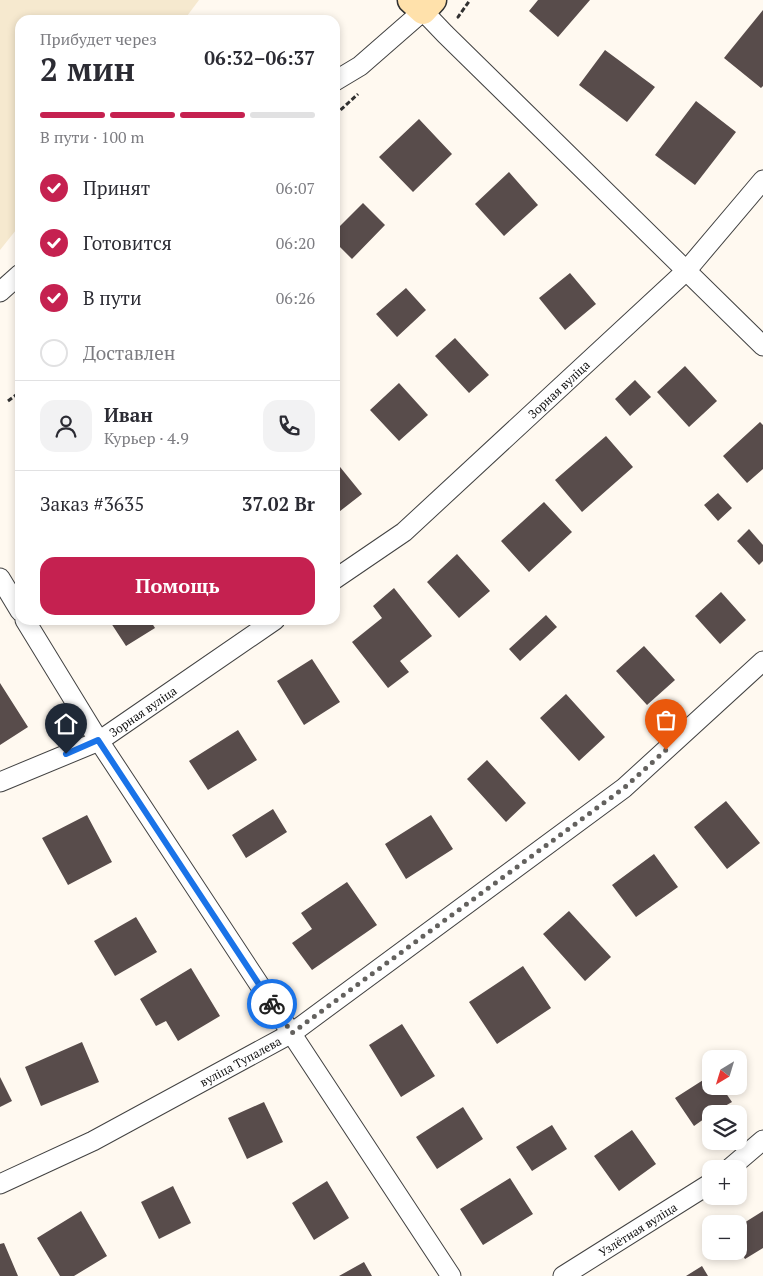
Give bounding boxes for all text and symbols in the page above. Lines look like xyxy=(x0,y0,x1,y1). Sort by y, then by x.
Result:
text: Прибудет через xyxy=(40,28,157,50)
text: 06:32–06:37 xyxy=(204,45,315,70)
text: 2 мин xyxy=(40,48,135,90)
text: В пути · 100 m xyxy=(40,126,144,148)
icon: check xyxy=(40,174,68,202)
text: Принят xyxy=(83,175,150,200)
text: 06:07 xyxy=(276,177,315,199)
icon: check xyxy=(40,229,68,257)
text: Готовится xyxy=(83,230,172,255)
text: 06:20 xyxy=(276,232,315,254)
icon: check xyxy=(40,284,68,312)
text: В пути xyxy=(83,285,142,310)
text: 06:26 xyxy=(276,287,315,309)
text: Доставлен xyxy=(83,340,175,365)
street label: Зорная вуліца xyxy=(525,357,592,421)
button: person xyxy=(40,400,92,452)
button: phone xyxy=(263,400,315,452)
text: Иван xyxy=(104,402,153,427)
text: Курьер · 4.9 xyxy=(104,427,189,449)
text: Заказ #3635 xyxy=(40,491,144,516)
text: 37.02 Br xyxy=(242,491,315,516)
button: Помощь xyxy=(40,557,315,615)
street label: Зорная вуліца xyxy=(106,683,179,739)
pin xyxy=(645,699,687,750)
pin xyxy=(45,703,87,754)
icon: bag xyxy=(652,706,680,734)
icon: home xyxy=(52,710,80,738)
courier xyxy=(247,979,297,1029)
icon: bike xyxy=(258,990,286,1018)
street label: вуліца Тупалева xyxy=(197,1033,284,1089)
north arrow xyxy=(702,1050,748,1095)
map controls xyxy=(702,1050,747,1260)
button: layers xyxy=(702,1105,747,1150)
button: + xyxy=(702,1160,747,1205)
street label: Узлётная вуліца xyxy=(595,1199,680,1259)
button: − xyxy=(702,1215,747,1260)

